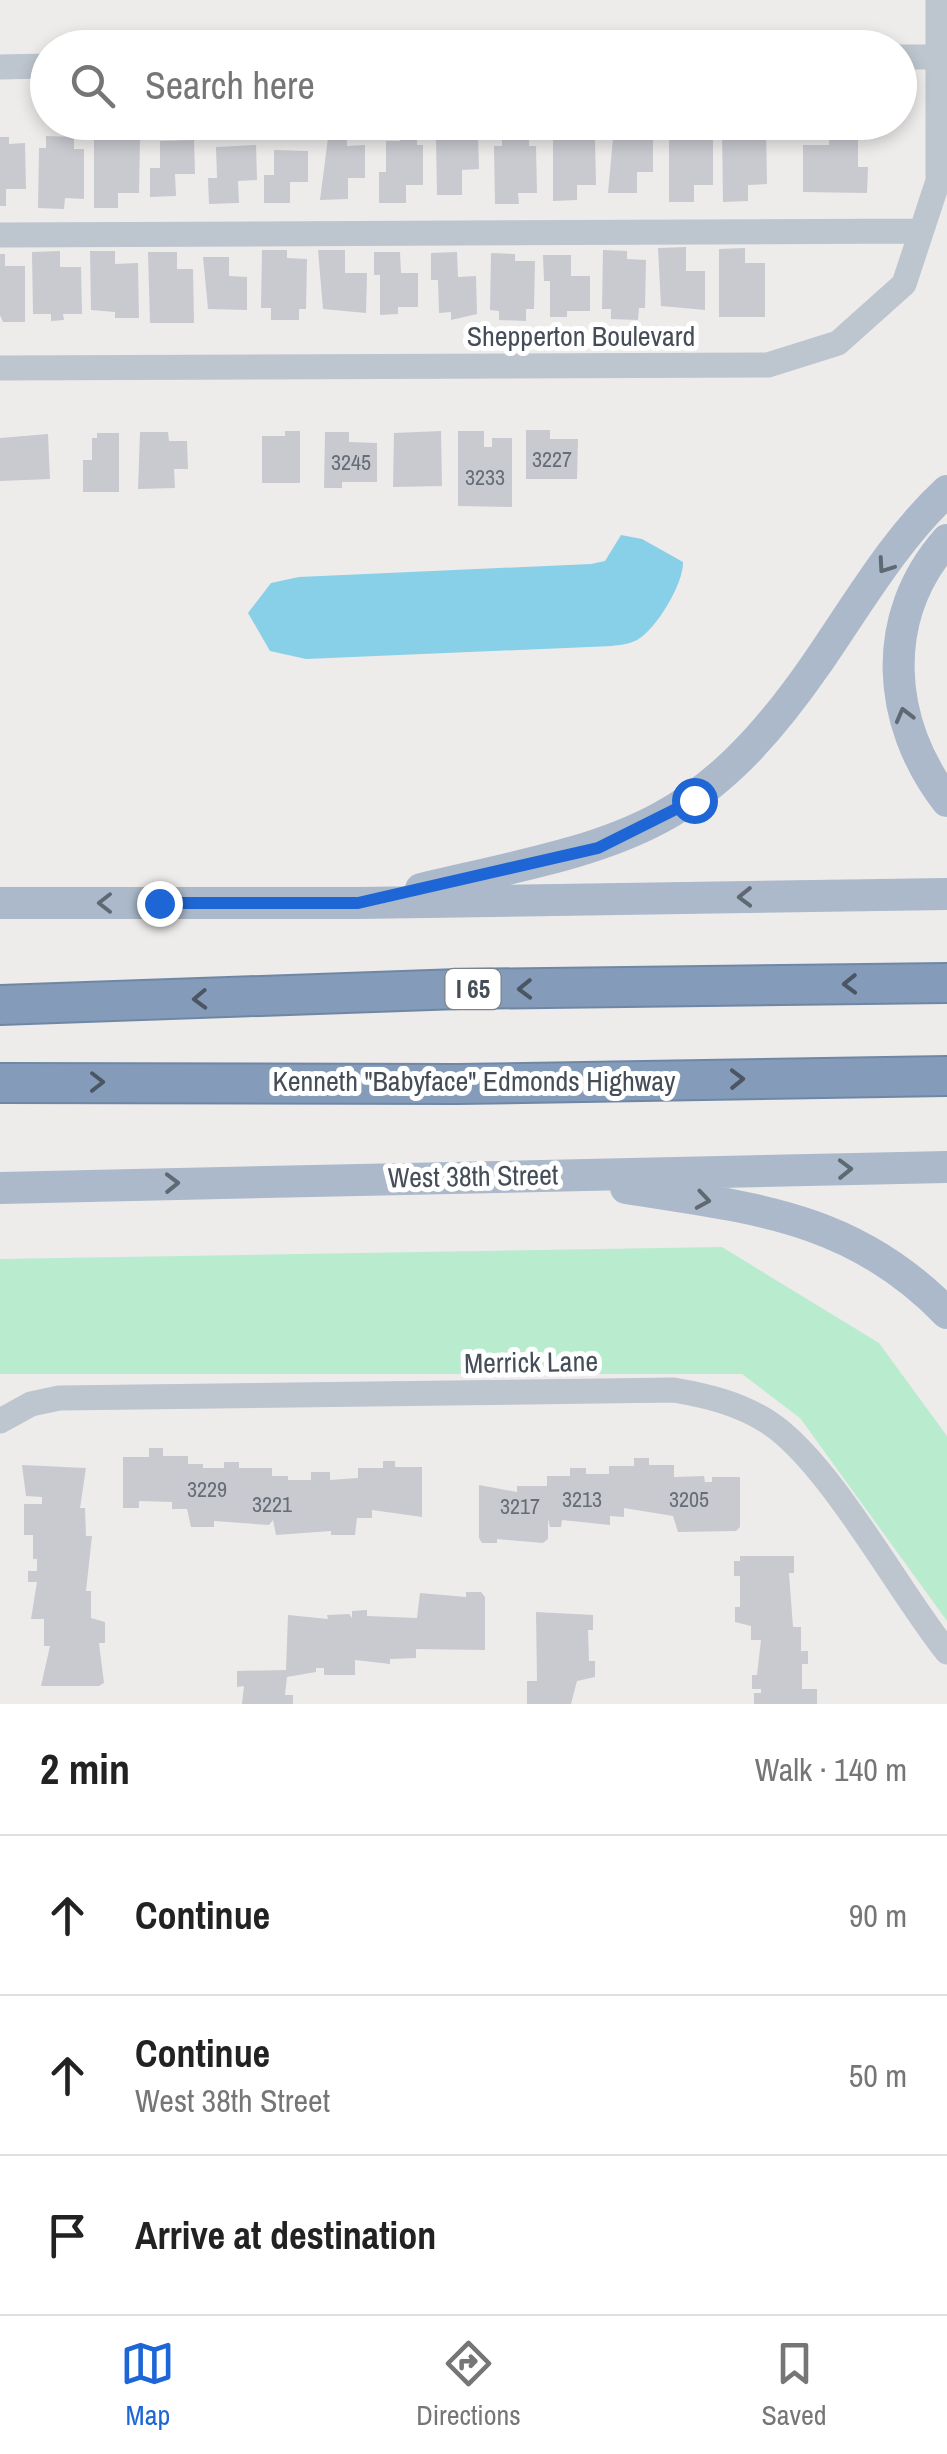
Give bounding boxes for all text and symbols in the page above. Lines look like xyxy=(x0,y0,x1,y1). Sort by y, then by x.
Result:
search box xyxy=(30,30,917,140)
icon: search xyxy=(65,58,120,113)
text: Search here xyxy=(145,60,315,111)
street label: Shepperton Boulevard xyxy=(467,317,695,355)
house number: 3227 xyxy=(532,444,572,474)
house number: 3245 xyxy=(331,447,371,477)
house number: 3233 xyxy=(465,462,505,492)
one-way arrow xyxy=(879,555,897,573)
one-way arrow xyxy=(894,707,915,724)
route start xyxy=(672,778,718,824)
route end xyxy=(137,881,183,927)
one-way arrow xyxy=(736,886,752,908)
one-way arrow xyxy=(96,892,112,914)
road number: I 65 xyxy=(446,969,500,1009)
one-way arrow xyxy=(841,973,856,995)
one-way arrow xyxy=(516,978,532,999)
one-way arrow xyxy=(191,988,207,1009)
street label: Kenneth "Babyface" Edmonds Highway xyxy=(272,1062,676,1100)
one-way arrow xyxy=(730,1068,746,1090)
one-way arrow xyxy=(90,1071,106,1093)
street label: West 38th Street xyxy=(387,1156,559,1196)
one-way arrow xyxy=(838,1158,853,1180)
one-way arrow xyxy=(165,1173,181,1194)
one-way arrow xyxy=(695,1189,711,1210)
street label: Merrick Lane xyxy=(464,1342,598,1382)
house number: 3229 xyxy=(187,1474,227,1504)
house number: 3213 xyxy=(562,1484,602,1514)
house number: 3205 xyxy=(669,1484,709,1514)
house number: 3221 xyxy=(252,1489,292,1519)
house number: 3217 xyxy=(500,1491,540,1521)
text: 2 min xyxy=(40,1741,130,1797)
text: Walk · 140 m xyxy=(755,1748,907,1791)
icon: ahead xyxy=(40,1888,95,1943)
text: Continue xyxy=(135,1890,270,1941)
text: 90 m xyxy=(849,1894,907,1937)
text: Continue xyxy=(135,2028,270,2079)
icon: ahead xyxy=(40,2048,95,2103)
text: 50 m xyxy=(849,2054,907,2097)
text: West 38th Street xyxy=(135,2079,330,2122)
icon: arrive xyxy=(40,2208,95,2263)
text: Arrive at destination xyxy=(135,2210,436,2261)
tab: Map xyxy=(120,2336,175,2434)
tab: Directions xyxy=(416,2336,521,2434)
tab: Saved xyxy=(762,2336,827,2434)

